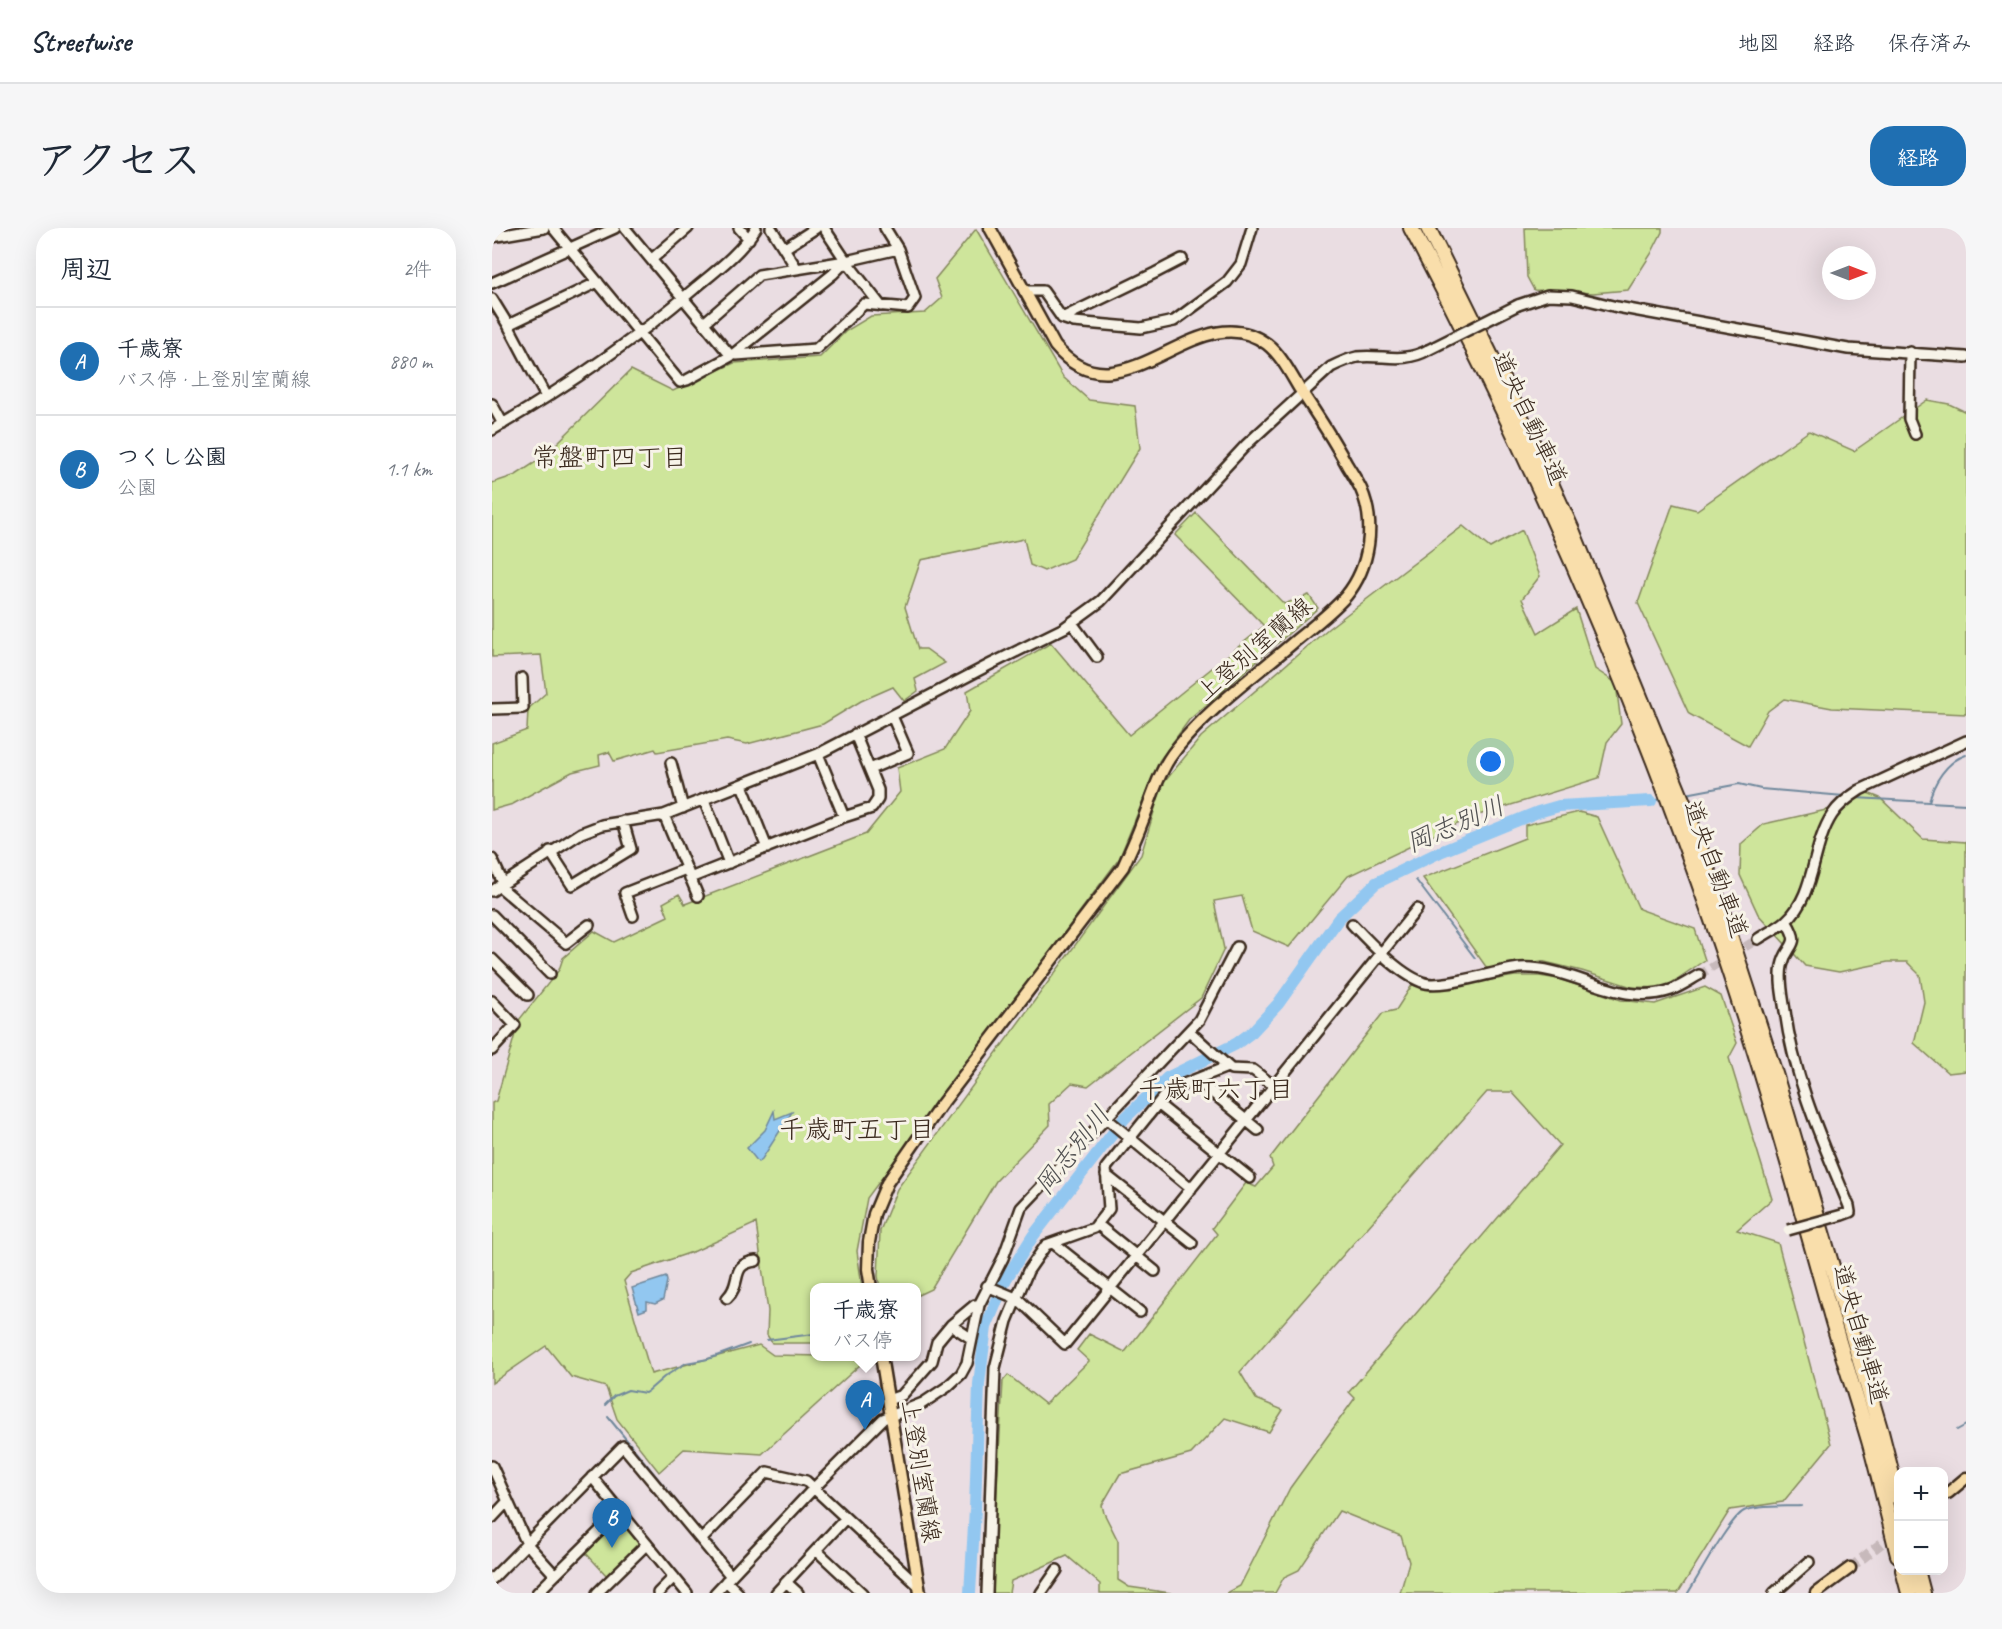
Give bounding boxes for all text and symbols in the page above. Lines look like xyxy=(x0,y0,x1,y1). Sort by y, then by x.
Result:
text: Streetwise xyxy=(30,24,131,59)
text: 地図 xyxy=(1738,30,1780,56)
text: 経路 xyxy=(1813,30,1855,56)
text: 保存済み xyxy=(1888,30,1972,56)
button: 経路 xyxy=(1870,126,1966,186)
text: アクセス xyxy=(36,134,201,187)
north arrow xyxy=(1822,246,1876,300)
text: 周辺 xyxy=(60,253,112,286)
text: 2件 xyxy=(403,257,432,282)
text: 千歳寮 xyxy=(117,335,183,363)
street label: 道央自動車道 xyxy=(1486,346,1574,490)
text: A xyxy=(74,349,85,374)
text: 880 m xyxy=(389,349,432,374)
text: バス停 · 上登別室蘭線 xyxy=(117,367,310,392)
district label: 常盤町四丁目 xyxy=(532,441,688,474)
text: つくし公園 xyxy=(117,443,227,471)
text: B xyxy=(74,457,85,482)
text: 1.1 km xyxy=(386,457,432,482)
text: 公園 xyxy=(117,475,157,500)
street label: 上登別室蘭線 xyxy=(1190,590,1318,708)
your location xyxy=(1476,747,1505,776)
water label: 岡志別川 xyxy=(1401,789,1510,860)
street label: 道央自動車道 xyxy=(1677,796,1755,942)
district label: 千歳町六丁目 xyxy=(1138,1073,1294,1106)
water label: 岡志別川 xyxy=(1027,1099,1117,1201)
district label: 千歳町五丁目 xyxy=(779,1113,935,1146)
street label: 道央自動車道 xyxy=(1827,1261,1895,1407)
popup xyxy=(810,1283,921,1361)
text: 千歳寮 xyxy=(832,1296,899,1324)
text: バス停 xyxy=(832,1328,892,1353)
pin: A xyxy=(846,1380,884,1430)
street label: 上登別室蘭線 xyxy=(895,1398,947,1544)
map controls xyxy=(1894,1467,1948,1575)
button: + xyxy=(1894,1467,1948,1521)
pin: B xyxy=(592,1498,632,1548)
button: − xyxy=(1894,1521,1948,1575)

